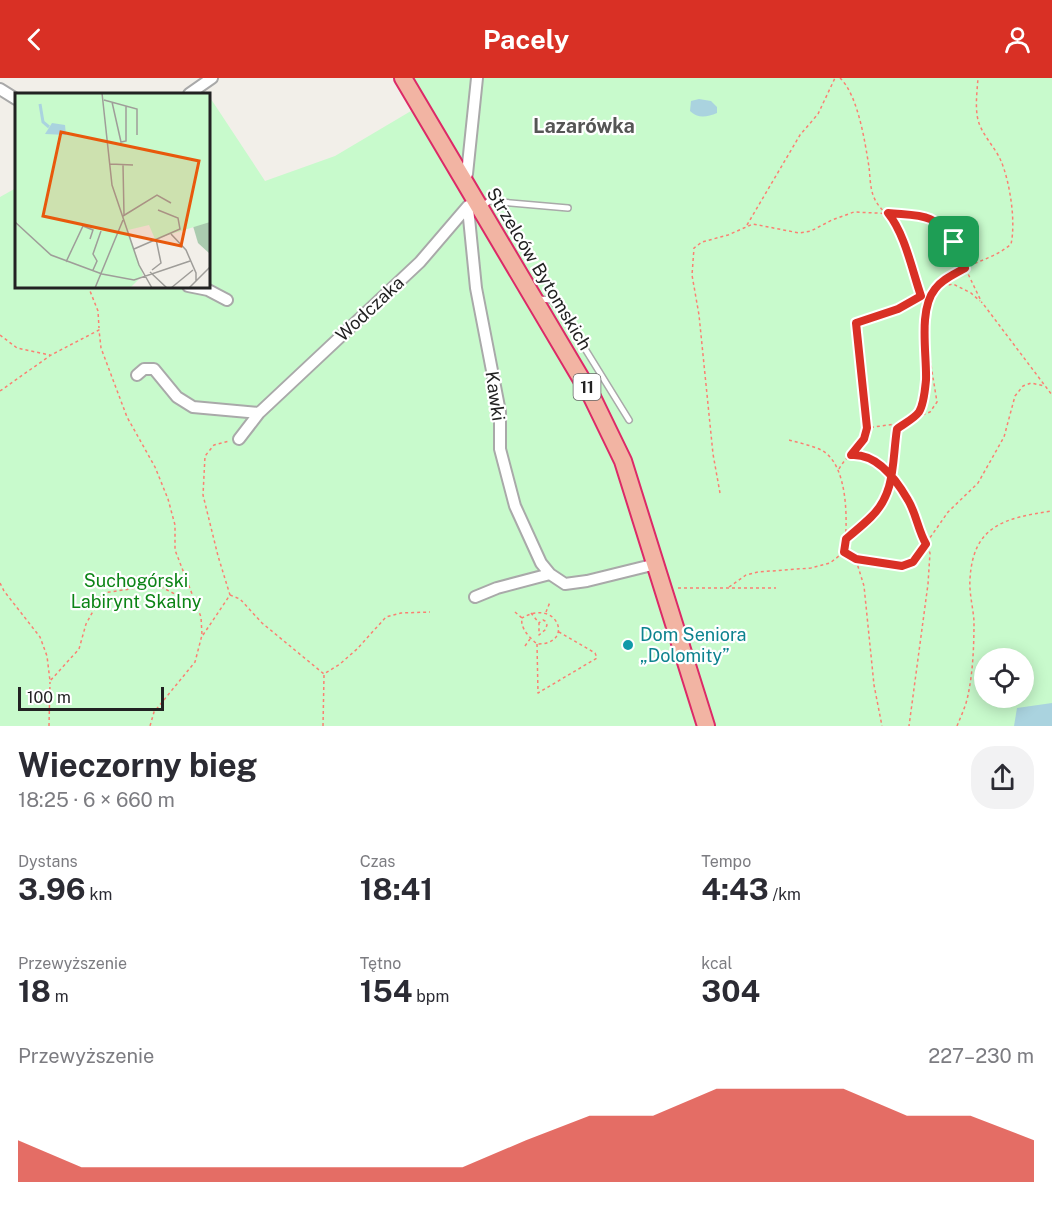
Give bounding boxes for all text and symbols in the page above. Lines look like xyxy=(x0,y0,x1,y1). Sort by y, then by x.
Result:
icon: back xyxy=(18,23,51,56)
text: Pacely xyxy=(483,23,569,55)
icon: person xyxy=(1001,23,1034,56)
inset map xyxy=(15,93,210,288)
district label: Lazarówka xyxy=(533,114,635,138)
street label: Strzelców Bytomskich xyxy=(483,184,596,354)
pin xyxy=(928,216,979,267)
icon: arrive xyxy=(937,225,970,258)
street label: Wodczaka xyxy=(331,272,408,345)
street label: Kawki xyxy=(482,370,509,422)
road number: 11 xyxy=(574,374,600,400)
park label: Suchogórski Labirynt Skalny xyxy=(71,570,202,612)
place label: Dom Seniora „Dolomity” xyxy=(640,624,747,666)
marker: Dom Seniora „Dolomity” xyxy=(621,638,635,652)
map controls xyxy=(974,648,1034,708)
button: locate xyxy=(974,648,1034,708)
scale bar xyxy=(18,684,164,712)
text: 100 m xyxy=(27,688,71,707)
text: Wieczorny bieg xyxy=(18,746,257,784)
button: share xyxy=(971,746,1034,809)
text: 18:25 · 6 × 660 m xyxy=(18,788,175,812)
text: Dystans xyxy=(18,852,78,871)
text: Czas xyxy=(360,852,395,871)
text: Tempo xyxy=(701,852,751,871)
text: 3.96 xyxy=(18,871,86,907)
text: 18:41 xyxy=(360,871,433,907)
text: 4:43 xyxy=(701,871,769,907)
text: km xyxy=(86,885,112,904)
text: /km xyxy=(769,885,801,904)
text: Przewyższenie xyxy=(18,954,127,973)
text: Tętno xyxy=(360,954,401,973)
text: kcal xyxy=(701,954,732,973)
text: 18 xyxy=(18,973,51,1009)
text: 154 xyxy=(360,973,412,1009)
text: 304 xyxy=(701,973,760,1009)
text: m xyxy=(51,987,69,1006)
text: bpm xyxy=(412,987,449,1006)
text: Przewyższenie xyxy=(18,1044,154,1068)
text: 227–230 m xyxy=(928,1044,1034,1068)

